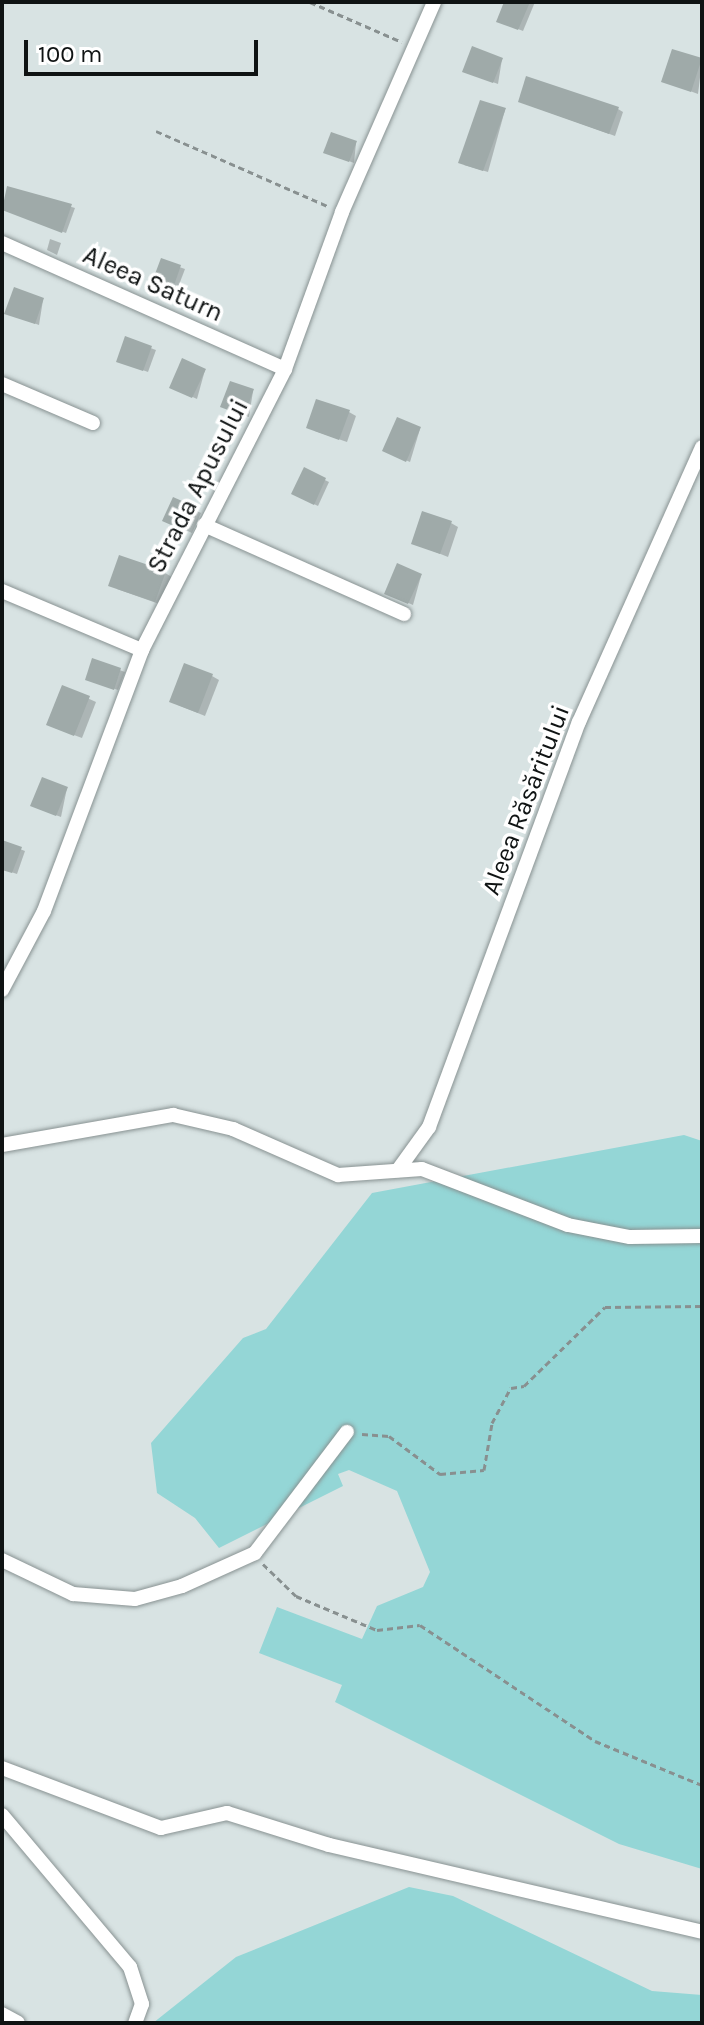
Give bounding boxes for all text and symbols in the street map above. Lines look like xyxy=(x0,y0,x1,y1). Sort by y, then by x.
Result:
scale bar xyxy=(28,24,262,74)
text: 100 m xyxy=(38,40,103,68)
street label: Aleea Saturn xyxy=(78,239,228,329)
street label: Strada Apusului xyxy=(141,394,255,578)
street label: Aleea Răsăritului xyxy=(475,701,577,899)

